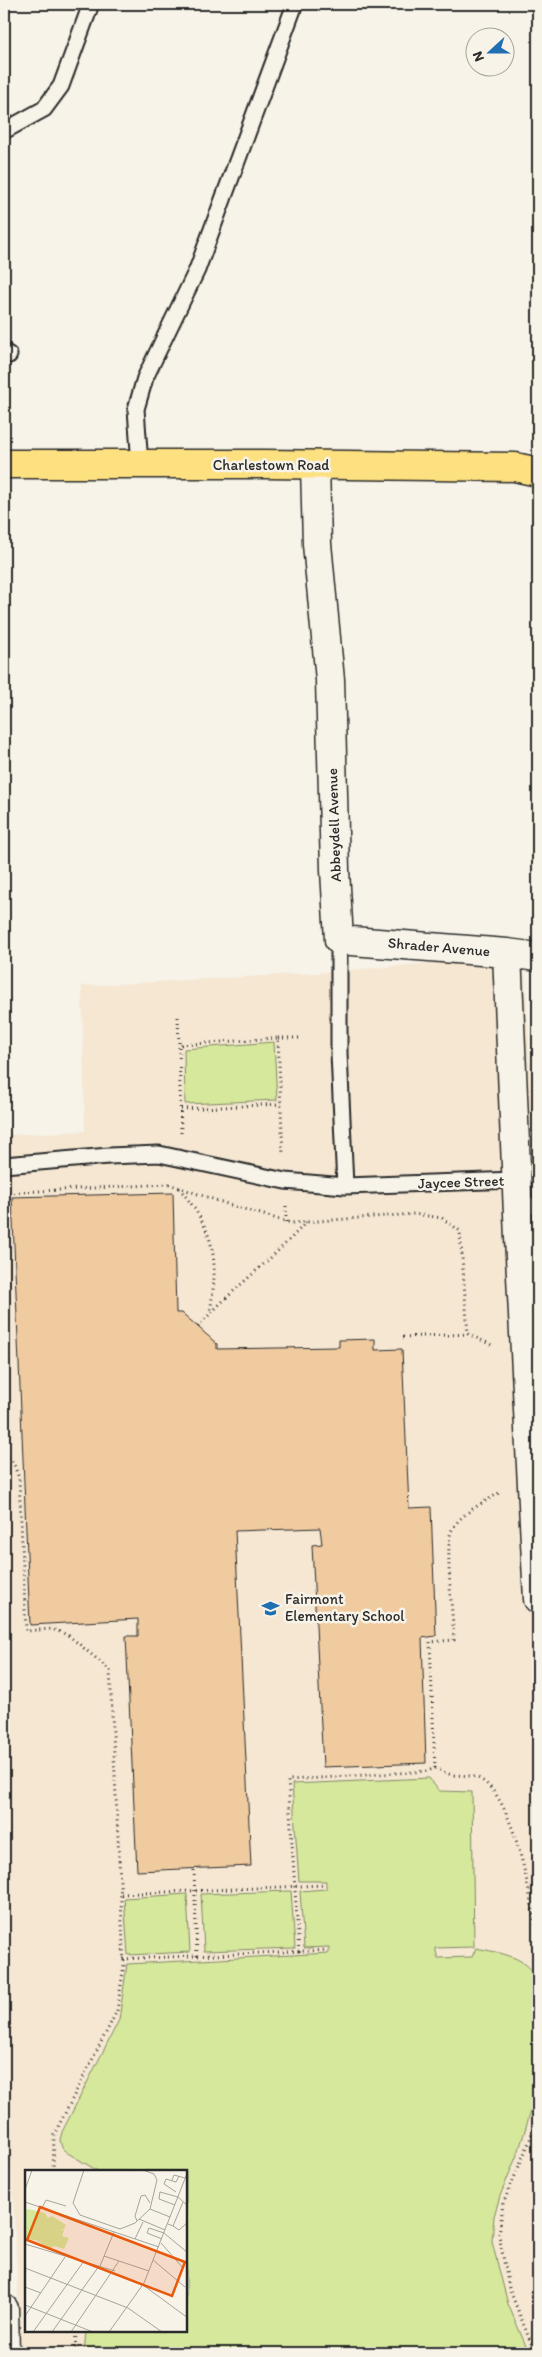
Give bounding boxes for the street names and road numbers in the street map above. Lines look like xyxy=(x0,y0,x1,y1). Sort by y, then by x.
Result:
street label: Charlestown Road xyxy=(213,456,329,474)
street label: Abbeydell Avenue xyxy=(323,768,345,882)
street label: Shrader Avenue xyxy=(387,934,491,960)
street label: Jaycee Street xyxy=(418,1171,505,1192)

